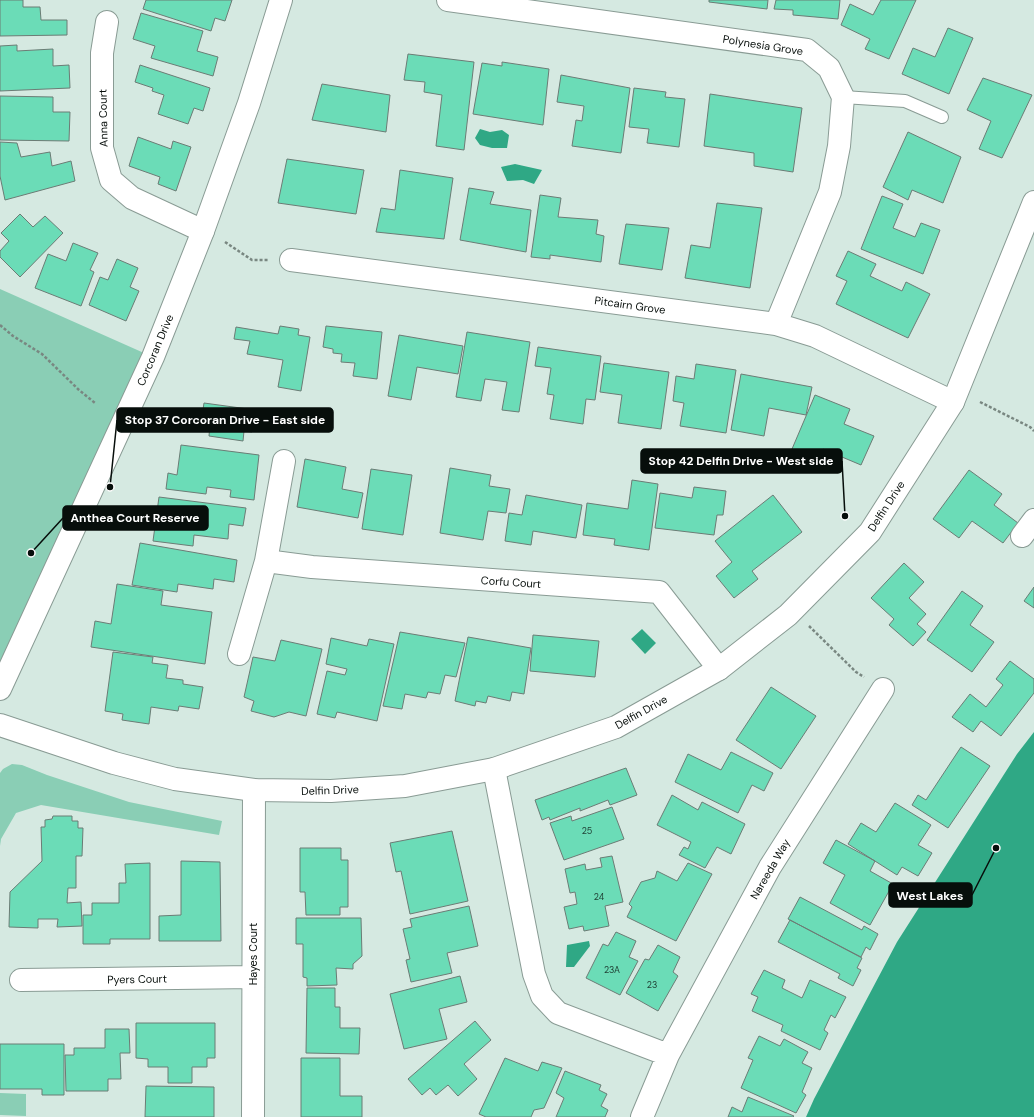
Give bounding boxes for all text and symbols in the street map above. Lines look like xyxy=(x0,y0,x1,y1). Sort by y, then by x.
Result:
street label: Polynesia Grove xyxy=(722,32,804,58)
street label: Anna Court xyxy=(95,89,111,147)
street label: Pitcairn Grove xyxy=(594,293,666,317)
street label: Corcoran Drive xyxy=(134,312,176,388)
callout: Stop 37 Corcoran Drive - East side xyxy=(117,408,333,432)
text: Stop 37 Corcoran Drive - East side xyxy=(125,412,325,428)
callout: Stop 42 Delfin Drive - West side xyxy=(641,449,842,473)
text: Stop 42 Delfin Drive - West side xyxy=(648,453,834,469)
street label: Delfin Drive xyxy=(864,478,908,534)
callout: Anthea Court Reserve xyxy=(63,506,208,530)
text: Anthea Court Reserve xyxy=(71,510,199,526)
street label: Corfu Court xyxy=(480,573,542,591)
street label: Delfin Drive xyxy=(612,692,670,732)
street label: Delfin Drive xyxy=(301,782,359,798)
house number: 25 xyxy=(582,825,592,837)
street label: Nareeda Way xyxy=(747,836,793,902)
callout: West Lakes xyxy=(889,883,972,907)
text: West Lakes xyxy=(897,888,963,904)
house number: 24 xyxy=(594,891,605,903)
street label: Hayes Court xyxy=(246,923,260,985)
house number: 23A xyxy=(604,964,620,976)
street label: Pyers Court xyxy=(107,971,167,987)
house number: 23 xyxy=(647,979,657,991)

